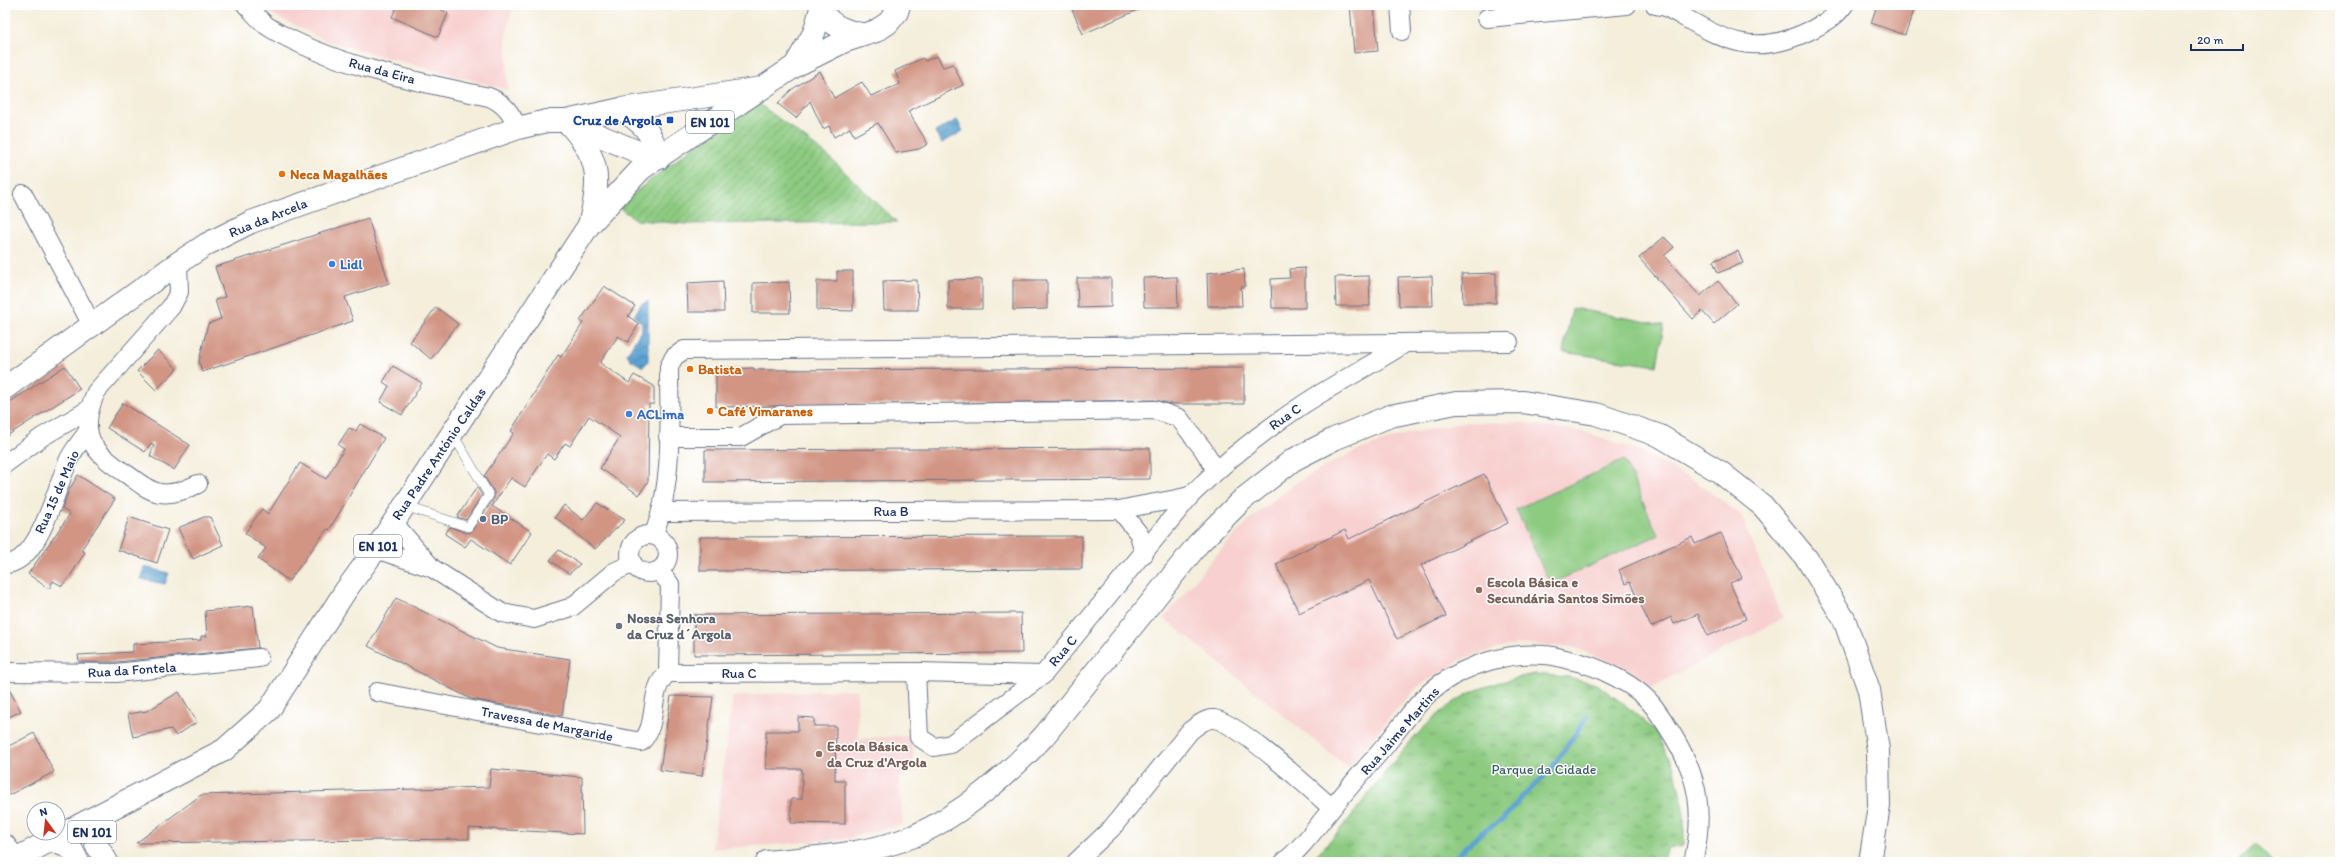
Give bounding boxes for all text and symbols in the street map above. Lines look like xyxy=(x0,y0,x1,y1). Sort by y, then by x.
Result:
scale bar xyxy=(2191,26,2243,52)
text: 20 m xyxy=(2197,33,2224,47)
street label: Rua da Eira xyxy=(347,54,417,88)
road number: EN 101 xyxy=(686,111,734,133)
place label: Cruz de Argola xyxy=(573,112,663,129)
marker: Cruz de Argola xyxy=(665,115,675,125)
place label: Neca Magalhães xyxy=(290,166,387,183)
marker: Neca Magalhães xyxy=(277,169,287,179)
street label: Rua da Arcela xyxy=(226,195,310,241)
place label: Lidl xyxy=(340,256,363,273)
marker: Lidl xyxy=(327,259,337,269)
place label: Batista xyxy=(698,361,743,378)
marker: Batista xyxy=(685,364,695,374)
street label: Rua Padre António Caldas xyxy=(388,384,490,524)
street label: Rua C xyxy=(1266,400,1304,434)
place label: Café Vimaranes xyxy=(718,403,813,420)
place label: ACLima xyxy=(636,406,684,423)
marker: Café Vimaranes xyxy=(705,406,715,416)
marker: ACLima xyxy=(624,409,634,419)
street label: Rua 15 de Maio xyxy=(31,447,83,537)
street label: Rua B xyxy=(873,503,909,520)
place label: BP xyxy=(491,511,508,528)
marker: BP xyxy=(478,514,488,524)
road number: EN 101 xyxy=(354,535,402,557)
place label: Escola Básica e Secundária Santos Simões xyxy=(1487,574,1645,607)
marker: Escola Básica e Secundária Santos Simões xyxy=(1474,585,1484,595)
place label: Nossa Senhora da Cruz d´Argola xyxy=(627,610,731,643)
marker: Nossa Senhora da Cruz d´Argola xyxy=(614,621,624,631)
street label: Rua C xyxy=(1045,632,1081,670)
street label: Rua da Fontela xyxy=(87,658,178,682)
street label: Rua C xyxy=(721,665,757,682)
street label: Rua Jaime Martins xyxy=(1357,683,1443,779)
street label: Travessa de Margaride xyxy=(480,703,615,745)
place label: Escola Básica da Cruz d'Argola xyxy=(827,738,927,771)
marker: Escola Básica da Cruz d'Argola xyxy=(814,749,824,759)
park label: Parque da Cidade xyxy=(1492,761,1597,778)
north arrow xyxy=(26,801,66,841)
text: N xyxy=(38,805,49,819)
road number: EN 101 xyxy=(68,821,116,843)

